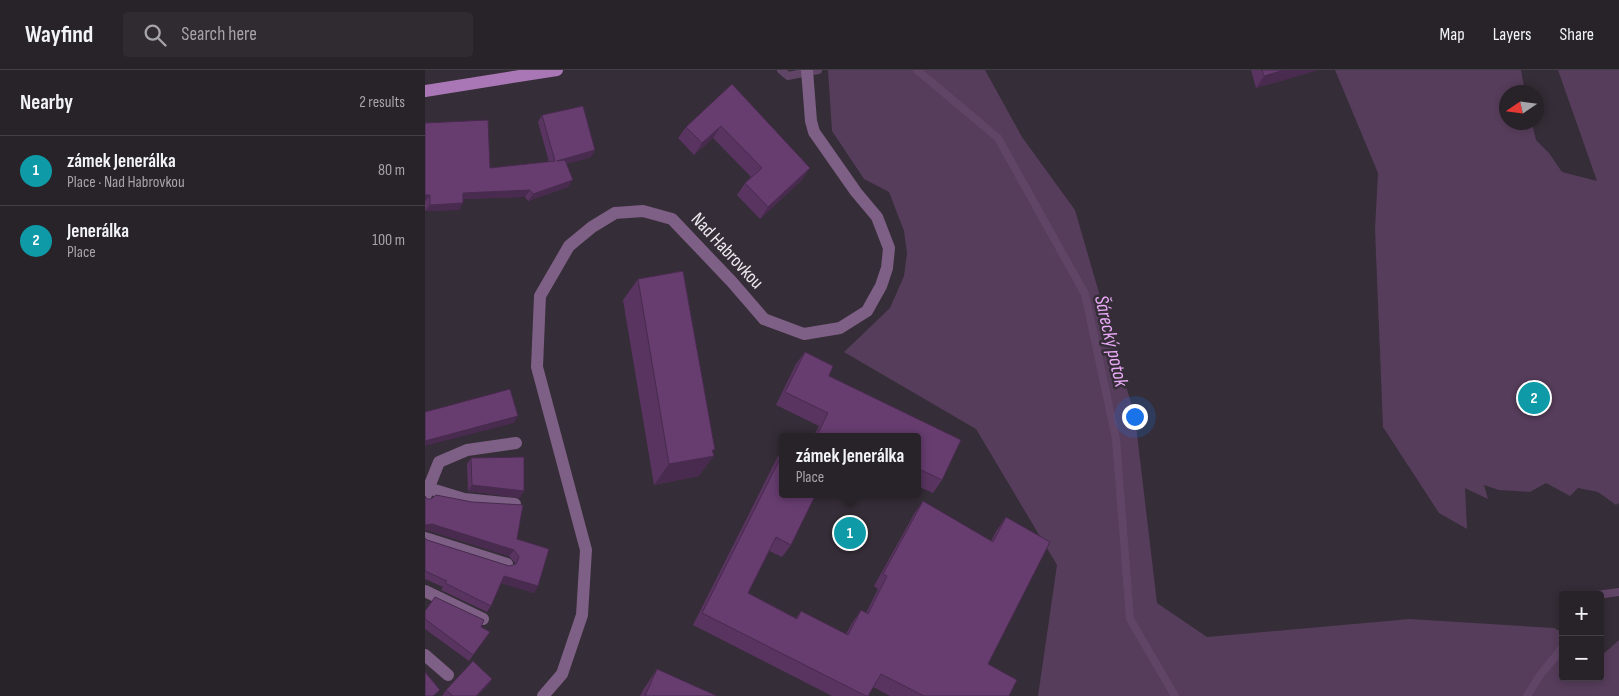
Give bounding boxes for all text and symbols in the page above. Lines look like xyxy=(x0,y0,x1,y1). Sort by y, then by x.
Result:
search box xyxy=(123,12,473,57)
text: Wayfind xyxy=(25,20,93,49)
icon: search xyxy=(141,21,169,49)
text: Search here xyxy=(181,23,257,46)
text: Map xyxy=(1440,24,1465,45)
text: Layers xyxy=(1493,24,1532,45)
text: Share xyxy=(1560,24,1594,45)
north arrow xyxy=(1499,85,1544,130)
text: Nearby xyxy=(20,90,73,115)
text: 2 results xyxy=(359,93,405,112)
text: zámek Jenerálka xyxy=(67,150,176,173)
text: 1 xyxy=(33,161,39,180)
text: 80 m xyxy=(378,161,405,180)
text: Place · Nad Habrovkou xyxy=(67,173,185,192)
street label: Nad Habrovkou xyxy=(686,208,768,294)
text: Jenerálka xyxy=(67,220,129,243)
text: 2 xyxy=(32,231,40,250)
text: 100 m xyxy=(372,231,405,250)
text: Place xyxy=(67,243,96,262)
water label: Šárecký potok xyxy=(1089,293,1133,390)
pin: 2 xyxy=(1518,379,1550,417)
your location xyxy=(1122,404,1148,430)
popup xyxy=(779,433,921,498)
text: zámek Jenerálka xyxy=(796,445,904,468)
text: Place xyxy=(796,468,824,487)
pin: 1 xyxy=(834,514,866,552)
map controls xyxy=(1559,591,1604,681)
button: + xyxy=(1559,591,1604,636)
button: − xyxy=(1559,636,1604,681)

